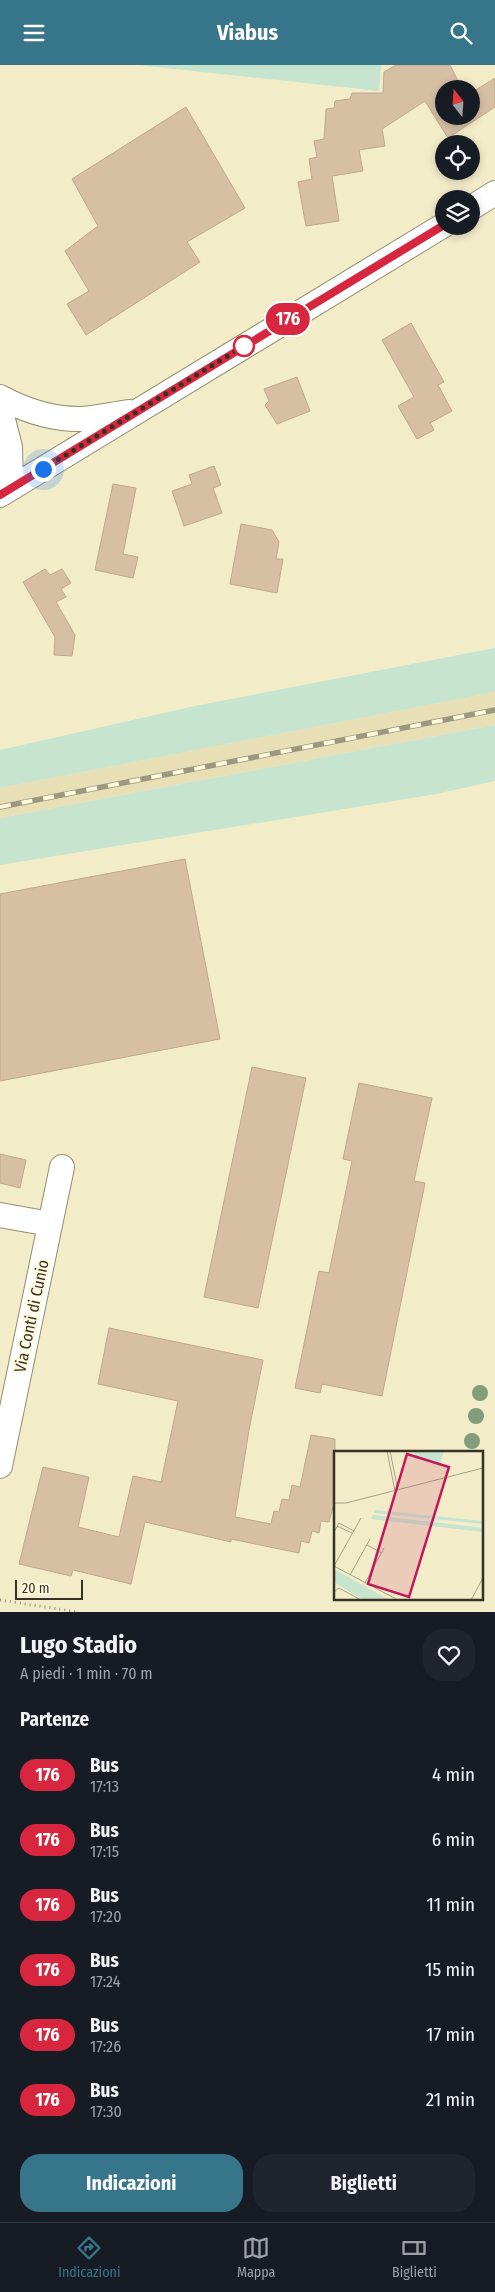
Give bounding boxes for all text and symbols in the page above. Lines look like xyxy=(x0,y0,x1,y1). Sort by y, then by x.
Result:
icon: menu xyxy=(20,19,48,47)
text: Viabus xyxy=(217,19,278,46)
icon: search xyxy=(447,19,475,47)
north arrow xyxy=(435,80,480,125)
map controls xyxy=(435,80,480,235)
button: locate xyxy=(435,135,480,180)
button: layers xyxy=(435,190,480,235)
line badge: 176 xyxy=(259,303,317,335)
text: 176 xyxy=(276,308,300,330)
unlabelled marker xyxy=(233,335,255,357)
your location xyxy=(31,457,56,482)
street label: Via Conti di Cunio xyxy=(10,1258,53,1374)
inset map xyxy=(334,1451,482,1599)
scale bar xyxy=(15,1577,82,1600)
text: 20 m xyxy=(22,1580,50,1597)
button: heart xyxy=(423,1629,475,1681)
text: Lugo Stadio xyxy=(20,1631,137,1659)
text: A piedi · 1 min · 70 m xyxy=(20,1664,153,1683)
text: Partenze xyxy=(20,1708,89,1731)
text: Bus xyxy=(90,1754,119,1777)
text: 4 min xyxy=(432,1763,475,1786)
text: 176 xyxy=(35,1764,60,1786)
text: 17:13 xyxy=(90,1777,119,1796)
text: Bus xyxy=(90,1819,119,1842)
text: 6 min xyxy=(432,1828,475,1851)
text: 176 xyxy=(35,1829,60,1851)
text: 17:15 xyxy=(90,1842,119,1861)
text: Bus xyxy=(90,1884,119,1907)
text: 11 min xyxy=(427,1893,475,1916)
text: 176 xyxy=(35,1894,60,1916)
text: 17:20 xyxy=(90,1907,122,1926)
text: Bus xyxy=(90,1949,119,1972)
text: 15 min xyxy=(425,1958,475,1981)
text: 176 xyxy=(35,1959,60,1981)
text: 17:24 xyxy=(90,1972,121,1991)
text: Bus xyxy=(90,2014,119,2037)
text: 17 min xyxy=(426,2023,475,2046)
text: 176 xyxy=(35,2024,60,2046)
text: 17:26 xyxy=(90,2037,121,2056)
text: Bus xyxy=(90,2079,119,2102)
text: 21 min xyxy=(426,2088,475,2111)
text: 176 xyxy=(35,2089,60,2111)
text: 17:30 xyxy=(90,2102,122,2121)
button: Indicazioni xyxy=(20,2154,243,2212)
button: Biglietti xyxy=(253,2154,475,2212)
tab: Indicazioni xyxy=(58,2234,120,2281)
tab: Mappa xyxy=(237,2234,275,2281)
tab: Biglietti xyxy=(392,2234,437,2281)

